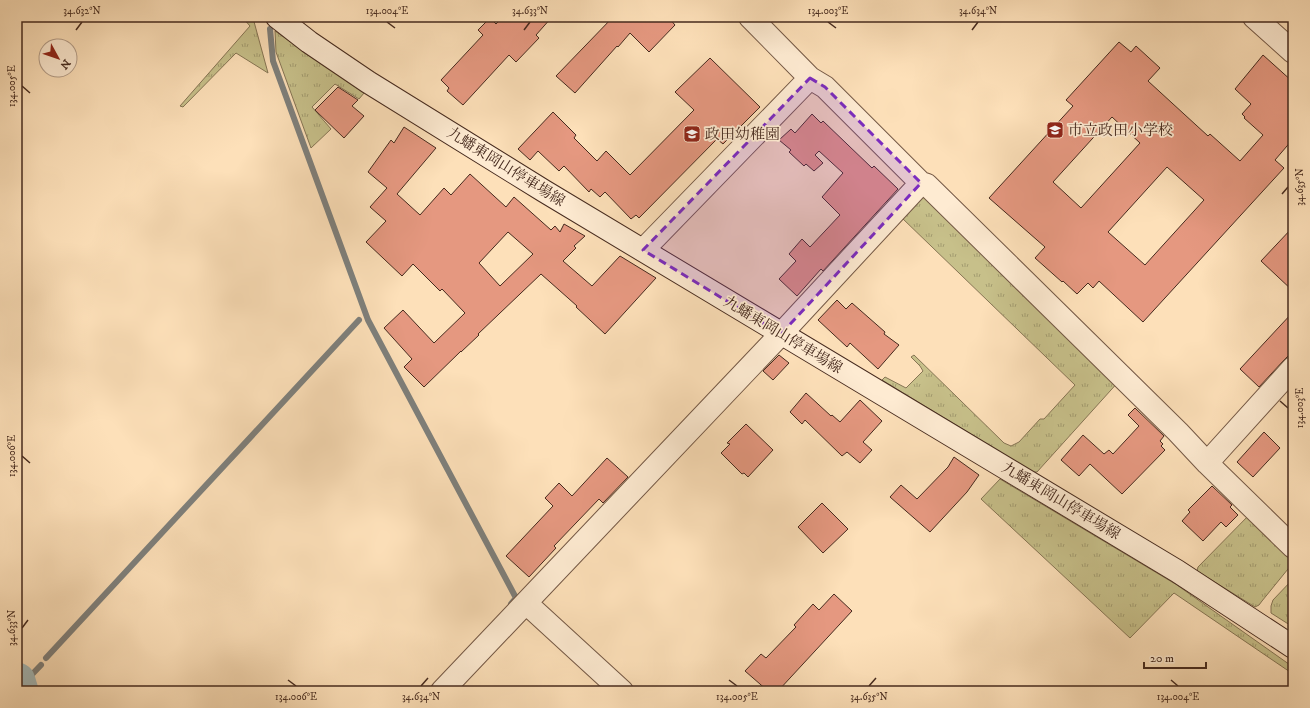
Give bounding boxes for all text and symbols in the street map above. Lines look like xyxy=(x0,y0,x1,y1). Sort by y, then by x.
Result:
text: 34.632°N xyxy=(63,5,101,17)
text: 134.004°E xyxy=(366,5,408,17)
text: 34.633°N xyxy=(512,5,548,17)
text: 134.003°E xyxy=(808,5,848,17)
text: 34.634°N xyxy=(959,5,997,17)
north arrow xyxy=(38,38,78,78)
text: N xyxy=(57,56,73,72)
text: 134.005°E xyxy=(6,65,18,107)
school or university icon: 市立政田小学校 xyxy=(1045,120,1065,140)
place label: 市立政田小学校 xyxy=(1068,121,1173,140)
street label: 九蟠東岡山停車場線 xyxy=(444,123,568,211)
school or university icon: 政田幼稚園 xyxy=(682,124,702,144)
place label: 政田幼稚園 xyxy=(705,125,780,144)
text: 34.635°N xyxy=(1294,168,1306,206)
street label: 九蟠東岡山停車場線 xyxy=(720,292,846,378)
text: 134.003°E xyxy=(1294,388,1306,428)
text: 134.006°E xyxy=(6,435,18,477)
street label: 九蟠東岡山停車場線 xyxy=(998,458,1124,544)
text: 34.633°N xyxy=(6,610,18,646)
scale bar xyxy=(1144,644,1206,670)
text: 20 m xyxy=(1150,651,1174,666)
text: 134.006°E xyxy=(275,691,317,703)
text: 34.634°N xyxy=(402,691,440,703)
text: 134.005°E xyxy=(716,691,758,703)
text: 34.635°N xyxy=(850,691,888,703)
text: 134.004°E xyxy=(1157,691,1199,703)

